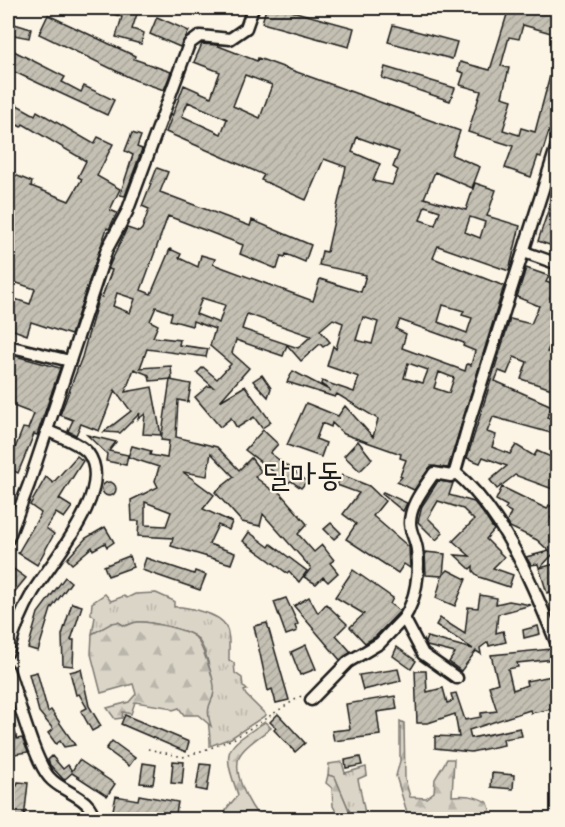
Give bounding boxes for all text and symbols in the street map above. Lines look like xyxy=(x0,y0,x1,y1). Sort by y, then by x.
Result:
district label: 달마동 xyxy=(263,453,343,495)

